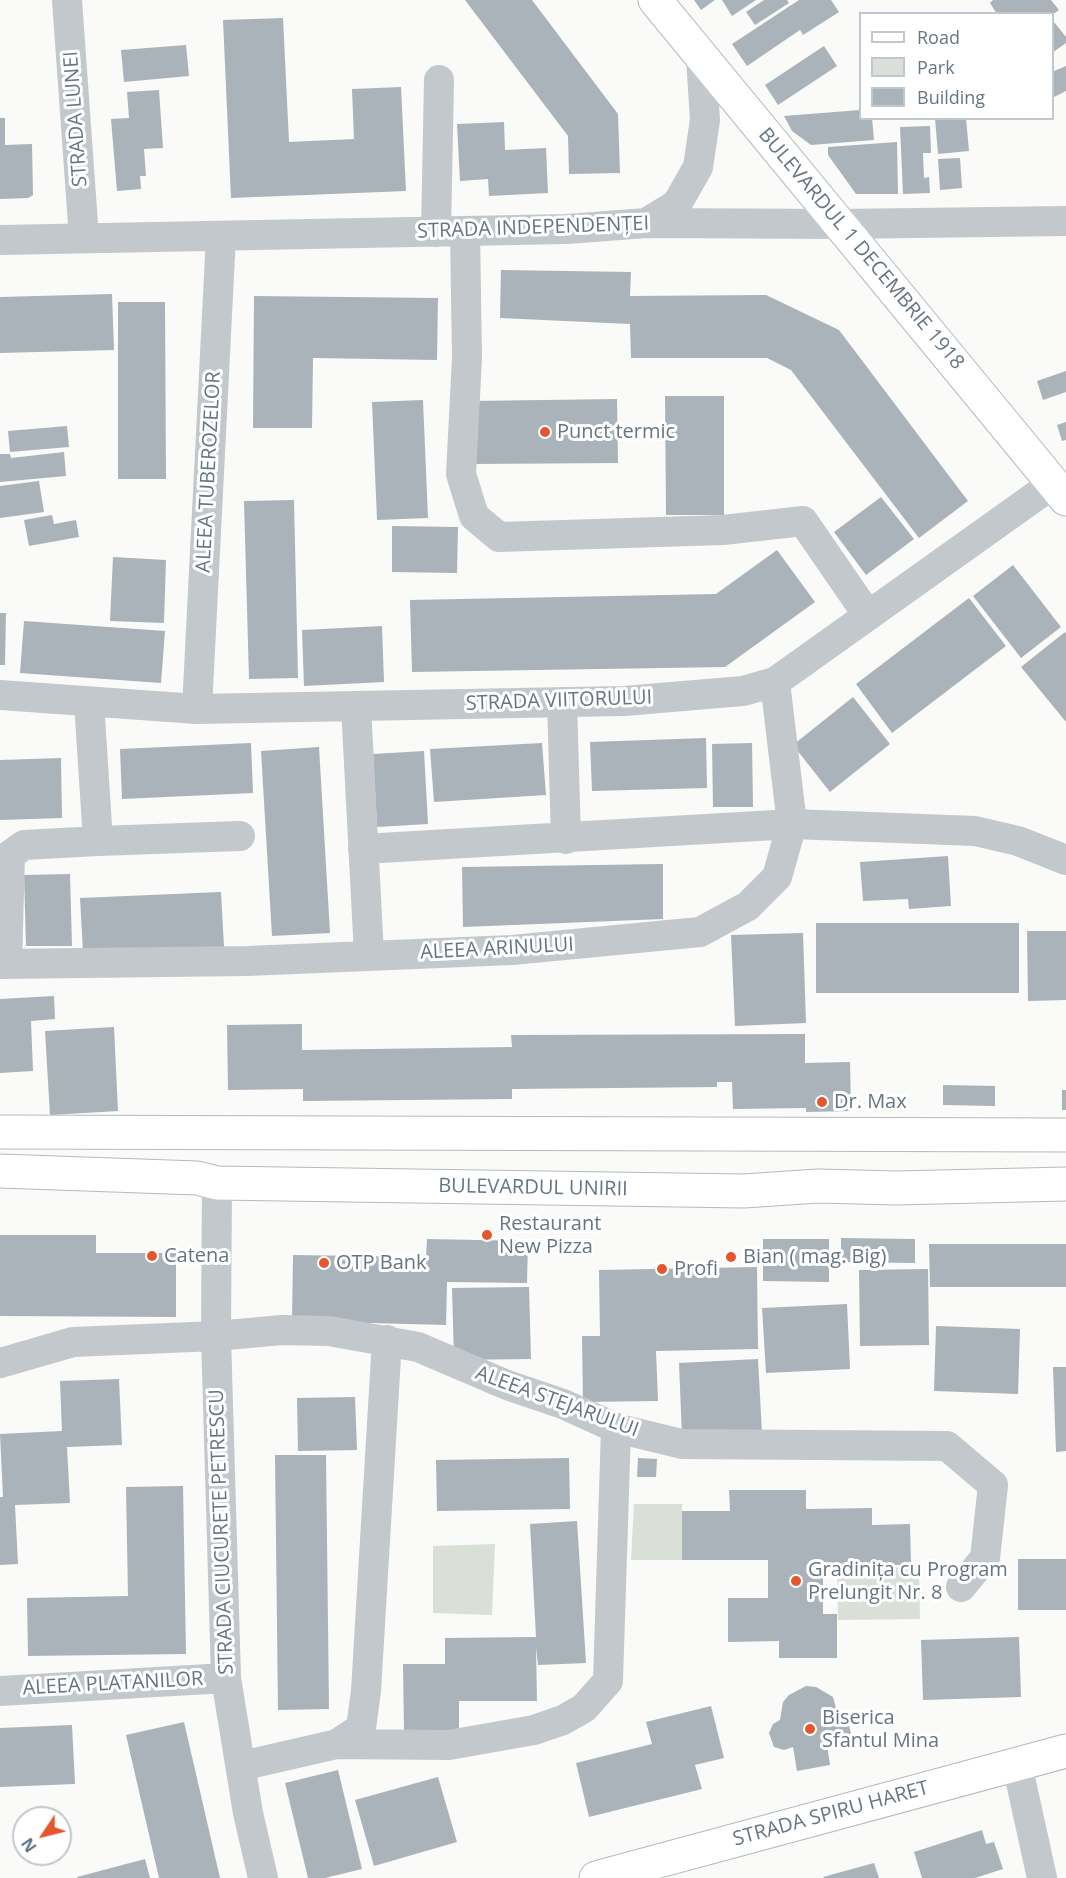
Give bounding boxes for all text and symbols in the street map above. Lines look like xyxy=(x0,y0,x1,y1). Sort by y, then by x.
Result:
legend xyxy=(859,12,1054,120)
text: Road xyxy=(917,25,960,49)
street label: STRADA LUNEI xyxy=(59,50,93,188)
text: Park xyxy=(917,55,955,79)
text: Building xyxy=(917,85,985,109)
street label: BULEVARDUL 1 DECEMBRIE 1918 xyxy=(753,123,969,375)
street label: STRADA INDEPENDENȚEI xyxy=(417,212,649,244)
street label: ALEEA TUBEROZELOR xyxy=(192,371,226,573)
place label: Punct termic xyxy=(557,420,675,444)
marker: Punct termic xyxy=(538,425,552,439)
street label: STRADA VIITORULUI xyxy=(465,686,653,716)
street label: ALEEA ARINULUI xyxy=(419,933,575,965)
place label: Dr. Max xyxy=(834,1090,907,1114)
marker: Dr. Max xyxy=(815,1095,829,1109)
street label: BULEVARDUL UNIRII xyxy=(438,1174,628,1202)
place label: Restaurant New Pizza xyxy=(499,1212,601,1259)
marker: Restaurant New Pizza xyxy=(480,1228,494,1242)
place label: Catena xyxy=(164,1244,229,1268)
place label: Bian ( mag. Big) xyxy=(743,1245,886,1269)
marker: Catena xyxy=(145,1249,159,1263)
marker: Bian ( mag. Big) xyxy=(724,1250,738,1264)
place label: OTP Bank xyxy=(336,1251,427,1275)
marker: OTP Bank xyxy=(317,1256,331,1270)
place label: Profi xyxy=(674,1257,718,1281)
marker: Profi xyxy=(655,1262,669,1276)
street label: ALEEA STEJARULUI xyxy=(472,1361,642,1443)
street label: STRADA CIUCURETE PETRESCU xyxy=(205,1389,239,1675)
place label: Gradinița cu Program Prelungit Nr. 8 xyxy=(808,1558,1008,1605)
marker: Gradinița cu Program Prelungit Nr. 8 xyxy=(789,1574,803,1588)
street label: ALEEA PLATANILOR xyxy=(22,1667,204,1701)
place label: Biserica Sfantul Mina xyxy=(822,1706,939,1753)
marker: Biserica Sfantul Mina xyxy=(803,1722,817,1736)
street label: STRADA SPIRU HARET xyxy=(730,1776,932,1852)
north arrow xyxy=(12,1806,72,1866)
text: N xyxy=(16,1834,42,1857)

